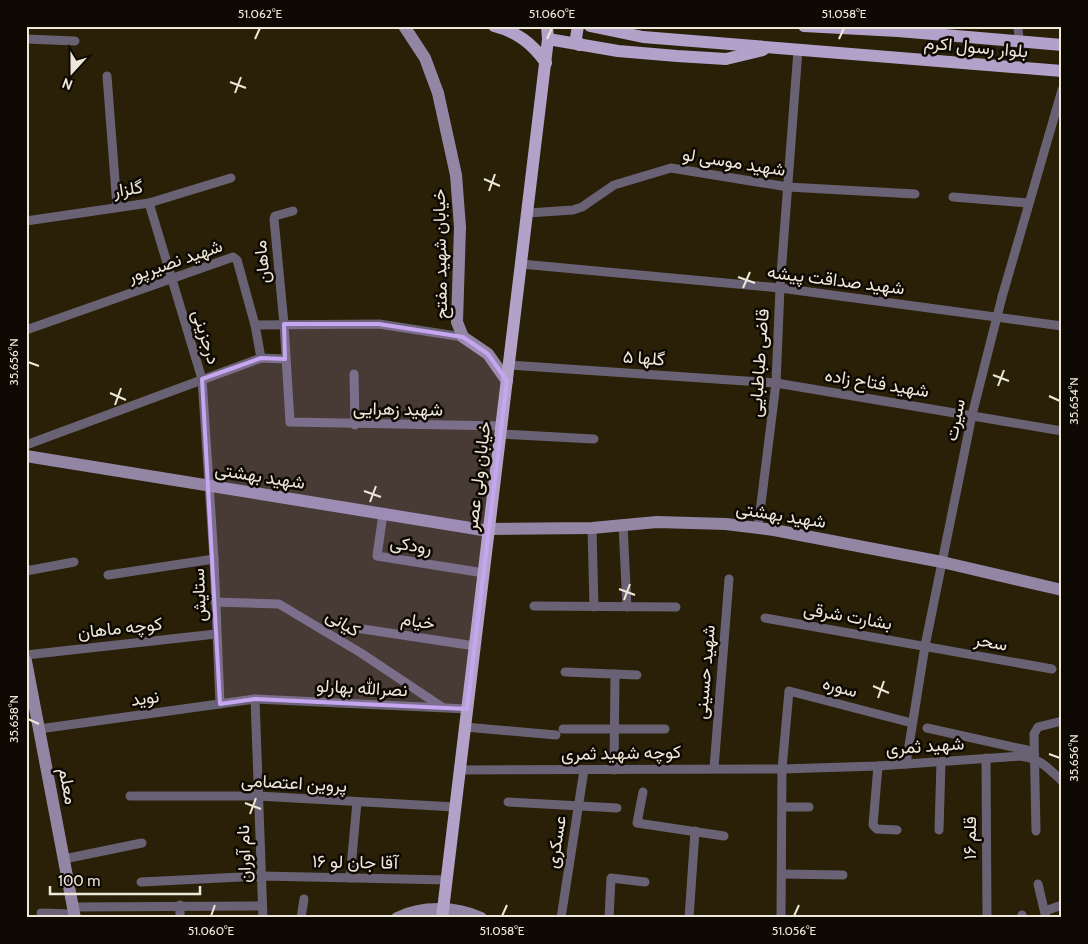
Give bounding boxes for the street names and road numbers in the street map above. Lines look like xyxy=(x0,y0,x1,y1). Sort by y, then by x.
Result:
street label: بلوار رسول اکرم xyxy=(923,31,1029,64)
street label: شهید موسی لو xyxy=(681,143,787,181)
street label: گلزار xyxy=(111,176,144,202)
street label: خیابان شهید مفتح xyxy=(428,189,453,319)
street label: شهید نصیرپور xyxy=(124,235,226,289)
street label: ماهان xyxy=(249,239,275,285)
street label: شهید صداقت پیشه xyxy=(766,261,906,300)
street label: درجزینی xyxy=(187,307,225,367)
street label: قاضی طباطبایی xyxy=(744,308,774,418)
street label: گلها ۵ xyxy=(622,346,666,370)
street label: شهید فتاح زاده xyxy=(823,364,931,403)
street label: شهید زهرایی xyxy=(353,397,443,421)
street label: سیرت xyxy=(940,397,970,443)
street label: خیابان ولی عصر xyxy=(460,420,496,533)
street label: شهید بهشتی xyxy=(213,458,307,494)
street label: شهید بهشتی xyxy=(734,497,828,533)
street label: رودکی xyxy=(389,531,433,559)
street label: ستایش xyxy=(187,568,211,622)
street label: بشارت شرقی xyxy=(802,597,894,635)
street label: کیانی xyxy=(322,604,364,642)
street label: خیام xyxy=(399,607,437,636)
street label: کوچه ماهان xyxy=(77,613,164,644)
street label: شهید حسینی xyxy=(690,624,720,720)
street label: سحر xyxy=(972,628,1010,656)
street label: سوره xyxy=(820,672,860,702)
street label: نصرالله بهارلو xyxy=(316,675,408,701)
street label: نوید xyxy=(129,685,161,711)
street label: شهید ثمری xyxy=(885,732,965,760)
street label: کوچه شهید ثمری xyxy=(561,741,681,766)
street label: معلم xyxy=(53,766,82,806)
street label: پروین اعتصامی xyxy=(240,769,348,798)
street label: عسکری xyxy=(541,814,571,870)
street label: قلم ۱۶ xyxy=(959,816,982,860)
street label: نام آوران xyxy=(232,825,257,883)
street label: آقا جان لو ۱۶ xyxy=(312,850,400,874)

